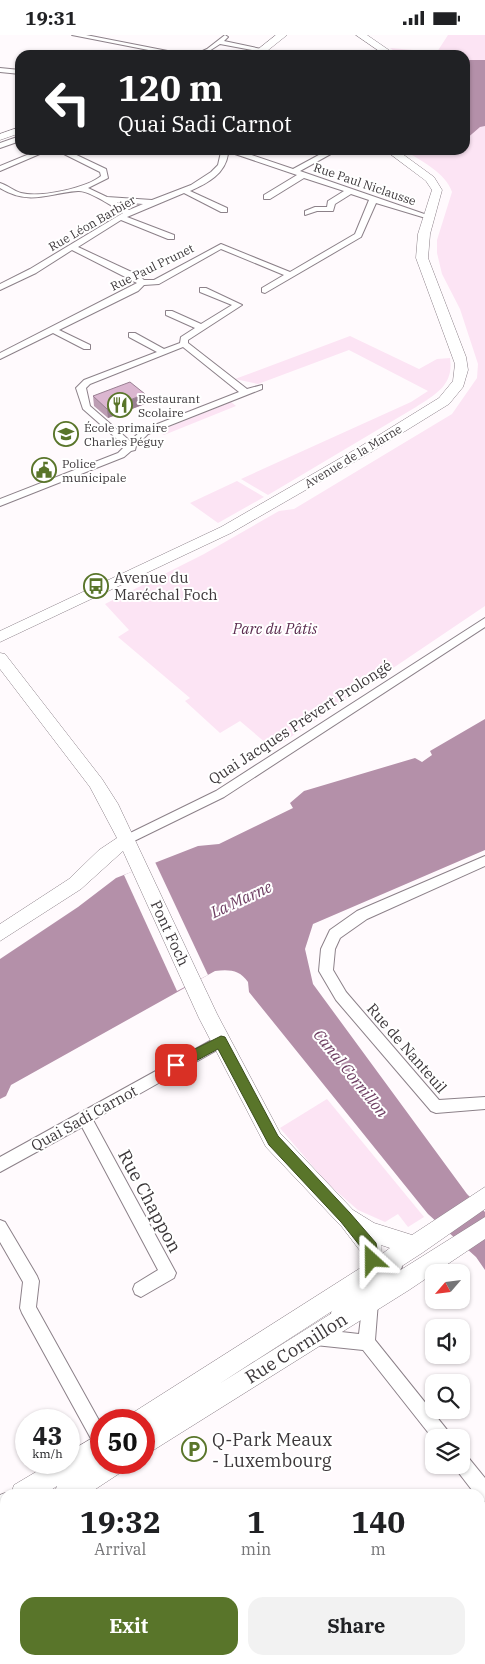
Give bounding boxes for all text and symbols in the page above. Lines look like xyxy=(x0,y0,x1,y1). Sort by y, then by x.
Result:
text: 19:31 xyxy=(25,6,76,30)
text: 120 m xyxy=(118,65,223,111)
icon: left xyxy=(35,70,100,135)
text: Quai Sadi Carnot xyxy=(118,109,292,138)
street label: Rue Paul Niclausse xyxy=(312,159,418,209)
street label: Rue Léon Barbier xyxy=(46,192,139,254)
street label: Rue Paul Prunet xyxy=(108,240,196,294)
place label: Restaurant Scolaire xyxy=(138,391,200,420)
restaurant icon: Restaurant Scolaire xyxy=(107,392,133,418)
place label: École primaire Charles Péguy xyxy=(84,420,167,449)
school or university icon: École primaire Charles Péguy xyxy=(53,421,79,447)
street label: Avenue de la Marne xyxy=(302,421,404,491)
place label: Police municipale xyxy=(62,456,126,485)
public building icon: Police municipale xyxy=(31,457,57,483)
place label: Avenue du Maréchal Foch xyxy=(114,568,218,604)
bus stop icon: Avenue du Maréchal Foch xyxy=(83,573,109,599)
park label: Parc du Pâtis xyxy=(232,619,318,638)
street label: Quai Jacques Prévert Prolongé xyxy=(205,656,395,788)
water label: La Marne xyxy=(206,876,275,922)
street label: Pont Foch xyxy=(147,897,193,969)
street label: Rue de Nanteuil xyxy=(363,999,451,1097)
water label: Canal Cornillon xyxy=(309,1025,393,1121)
pin xyxy=(155,1044,197,1086)
icon: arrive xyxy=(162,1051,190,1079)
street label: Quai Sadi Carnot xyxy=(28,1081,140,1155)
street label: Rue Chappon xyxy=(113,1145,187,1257)
position arrow xyxy=(345,1233,397,1285)
north arrow xyxy=(425,1264,470,1309)
map controls xyxy=(425,1264,470,1474)
street label: Rue Cornillon xyxy=(241,1307,351,1389)
button: sound xyxy=(425,1319,470,1364)
button: search xyxy=(425,1374,470,1419)
speed limit sign: 50 xyxy=(90,1409,155,1474)
text: 43 xyxy=(32,1419,63,1452)
place label: Q-Park Meaux - Luxembourg xyxy=(212,1428,332,1472)
button: layers xyxy=(425,1429,470,1474)
parking icon: Q-Park Meaux - Luxembourg xyxy=(181,1436,207,1462)
text: km/h xyxy=(32,1446,63,1461)
text: 19:32 xyxy=(80,1502,161,1541)
text: 1 xyxy=(247,1502,265,1541)
text: 140 xyxy=(351,1502,405,1541)
text: Arrival xyxy=(94,1539,146,1559)
text: min xyxy=(241,1539,271,1559)
text: m xyxy=(371,1539,386,1559)
button: Exit xyxy=(20,1597,238,1655)
button: Share xyxy=(248,1597,465,1655)

